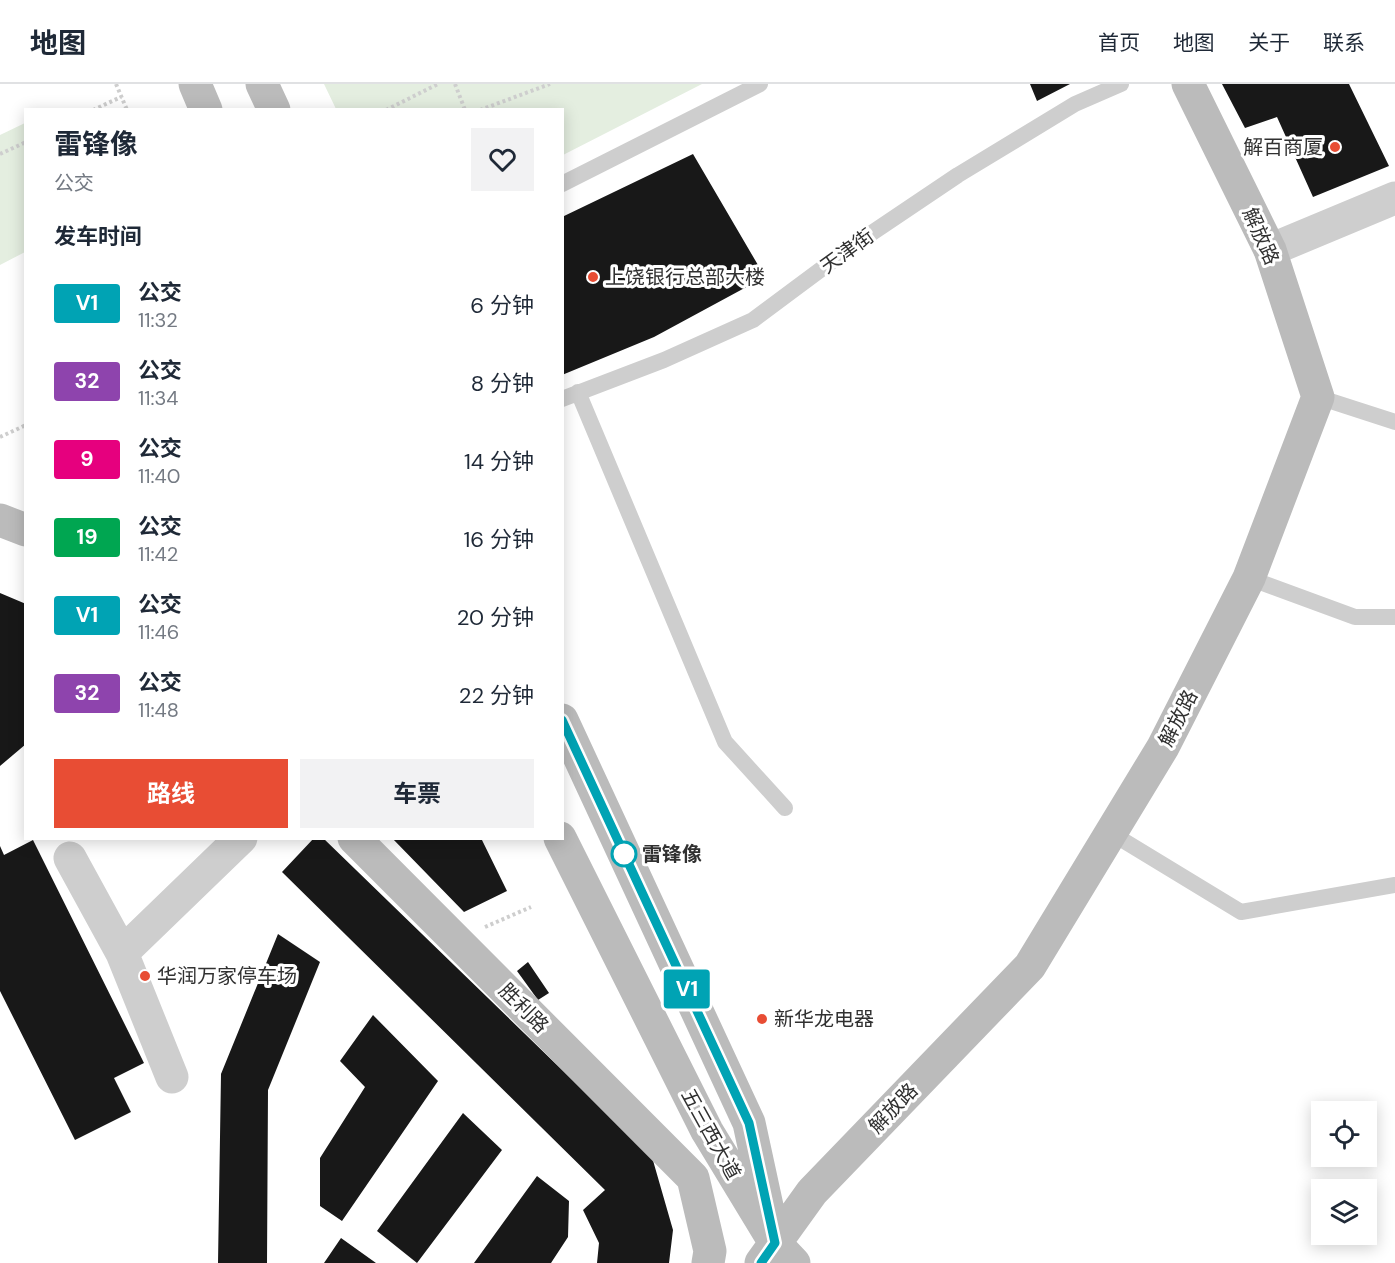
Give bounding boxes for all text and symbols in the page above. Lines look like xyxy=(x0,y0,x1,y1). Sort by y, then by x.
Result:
text: 地图 xyxy=(30,25,86,62)
text: 首页 xyxy=(1098,29,1140,57)
text: 地图 xyxy=(1173,29,1215,57)
text: 关于 xyxy=(1248,29,1290,57)
text: 联系 xyxy=(1323,29,1365,57)
text: 雷锋像 xyxy=(54,126,138,163)
button: heart xyxy=(471,128,534,191)
place label: 解百商厦 xyxy=(1243,134,1323,160)
marker: 解百商厦 xyxy=(1328,140,1342,154)
text: 公交 xyxy=(54,170,94,196)
street label: 解放路 xyxy=(1237,203,1285,269)
text: 发车时间 xyxy=(54,222,142,251)
street label: 天津街 xyxy=(815,223,879,279)
place label: 上饶银行总部大楼 xyxy=(605,264,765,290)
marker: 上饶银行总部大楼 xyxy=(586,270,600,284)
text: 公交 xyxy=(138,278,182,307)
text: V1 xyxy=(76,289,98,317)
text: 6 分钟 xyxy=(470,291,534,320)
text: 11:32 xyxy=(138,307,178,333)
text: 公交 xyxy=(138,356,182,385)
text: 32 xyxy=(75,367,99,395)
text: 8 分钟 xyxy=(471,369,534,398)
text: 11:34 xyxy=(138,385,178,411)
text: 公交 xyxy=(138,434,182,463)
text: 9 xyxy=(80,445,94,473)
text: 14 分钟 xyxy=(464,447,534,476)
text: 11:40 xyxy=(138,463,180,489)
text: 公交 xyxy=(138,512,182,541)
text: 19 xyxy=(77,523,97,551)
text: 16 分钟 xyxy=(463,525,534,554)
text: 11:42 xyxy=(138,541,178,567)
text: 公交 xyxy=(138,590,182,619)
text: V1 xyxy=(76,601,98,629)
text: 20 分钟 xyxy=(457,603,534,632)
text: 11:46 xyxy=(138,619,179,645)
text: 公交 xyxy=(138,668,182,697)
text: 32 xyxy=(75,679,99,707)
text: 22 分钟 xyxy=(459,681,534,710)
street label: 解放路 xyxy=(1153,685,1203,751)
text: 11:48 xyxy=(138,697,179,723)
button: 路线 xyxy=(54,759,288,828)
button: 车票 xyxy=(300,759,534,828)
marker: 雷锋像 xyxy=(611,841,637,867)
place label: 雷锋像 xyxy=(642,841,702,867)
place label: 华润万家停车场 xyxy=(157,963,297,989)
marker: 华润万家停车场 xyxy=(138,969,152,983)
line badge: V1 xyxy=(660,970,714,1008)
text: V1 xyxy=(676,975,698,1003)
street label: 胜利路 xyxy=(494,978,554,1038)
place label: 新华龙电器 xyxy=(774,1006,874,1032)
marker: 新华龙电器 xyxy=(755,1012,769,1026)
street label: 解放路 xyxy=(863,1077,923,1139)
street label: 五三西大道 xyxy=(675,1084,747,1184)
map controls xyxy=(1311,1101,1377,1245)
button: locate xyxy=(1311,1101,1377,1167)
button: layers xyxy=(1311,1179,1377,1245)

